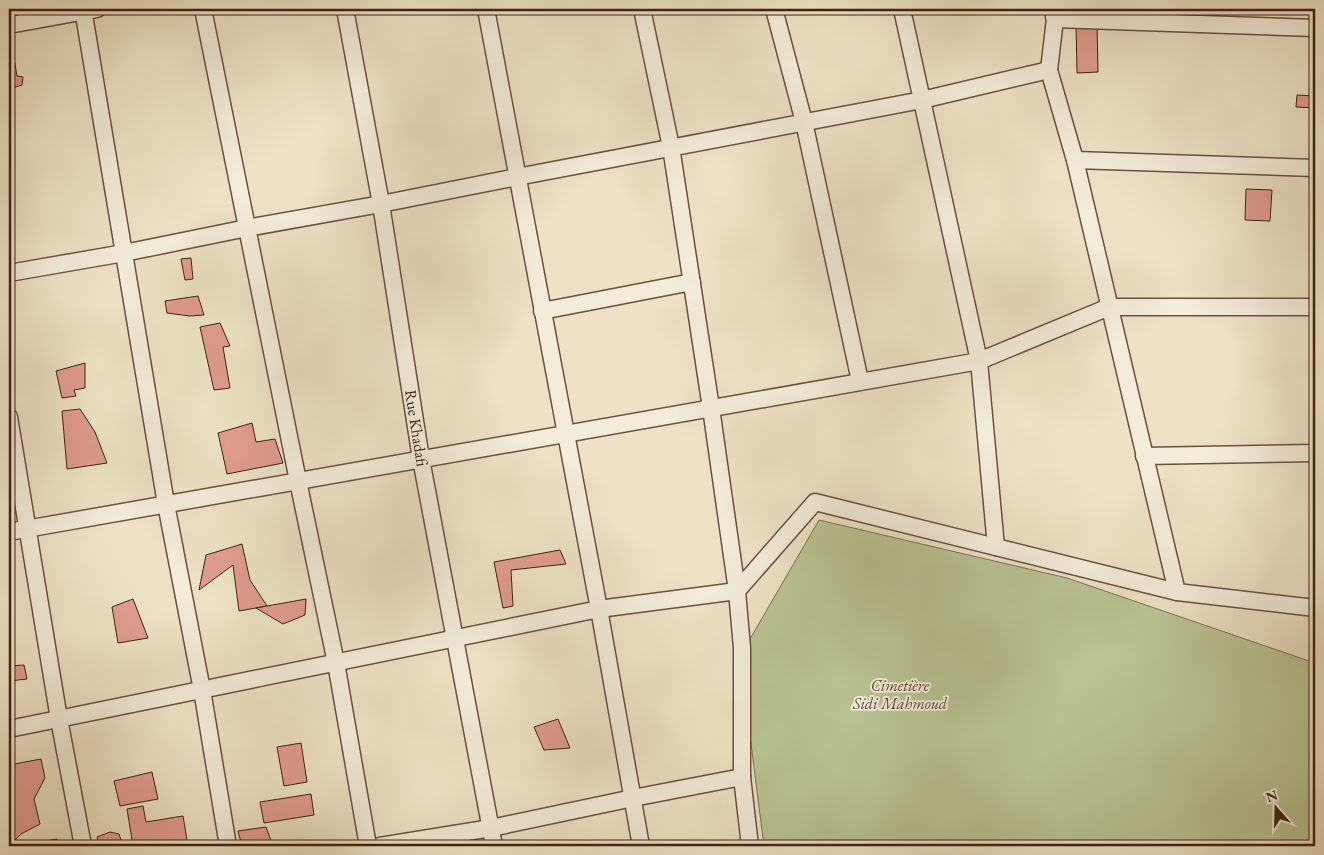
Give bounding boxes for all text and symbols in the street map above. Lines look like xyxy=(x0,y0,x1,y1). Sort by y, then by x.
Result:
street label: Rue Khadafi xyxy=(400,388,433,468)
park label: Cimetière Sidi Mahmoud xyxy=(852,675,948,714)
north arrow xyxy=(1252,782,1302,832)
text: N xyxy=(1263,785,1281,806)

